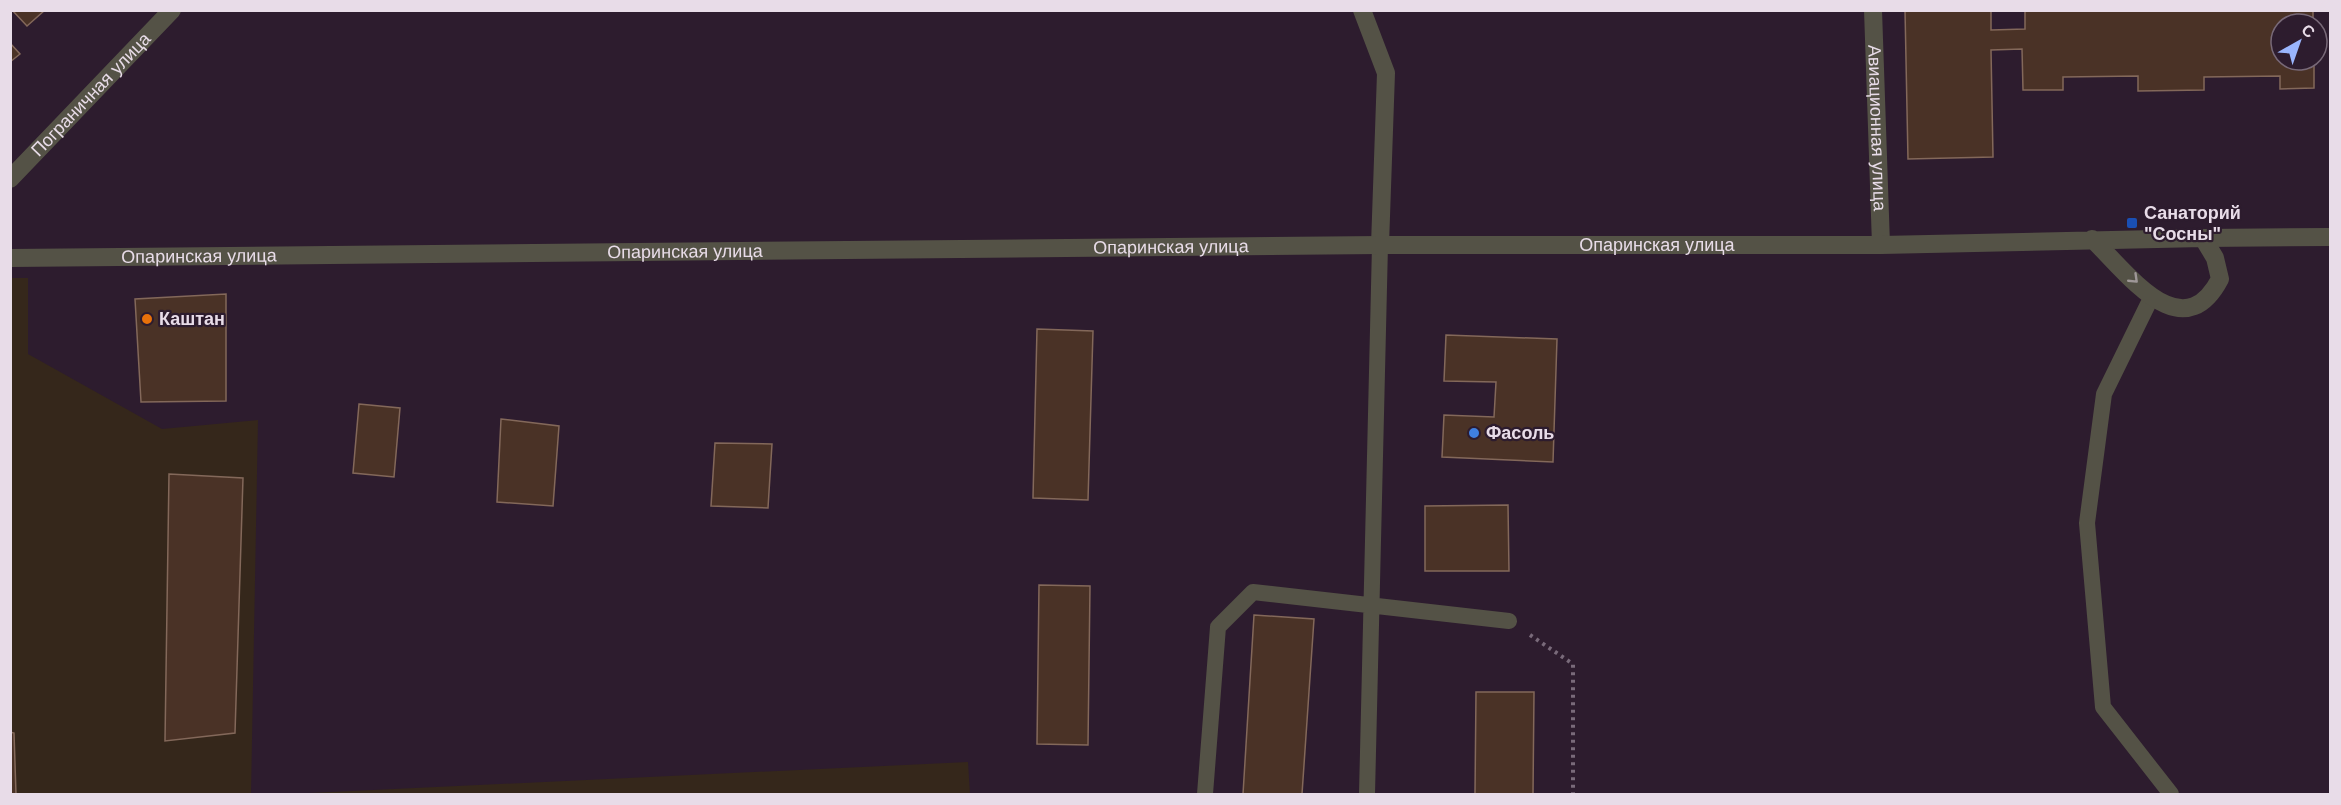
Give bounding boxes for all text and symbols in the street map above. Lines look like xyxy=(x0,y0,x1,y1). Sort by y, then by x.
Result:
north arrow xyxy=(2269,12,2329,72)
text: С xyxy=(2298,21,2319,41)
street label: Пограничная улица xyxy=(27,28,155,160)
street label: Авиационная улица xyxy=(1864,45,1890,212)
place label: Санаторий "Сосны" xyxy=(2144,203,2241,244)
marker: Санаторий "Сосны" xyxy=(2125,216,2139,230)
street label: Опаринская улица xyxy=(1579,235,1736,255)
street label: Опаринская улица xyxy=(1093,236,1250,258)
street label: Опаринская улица xyxy=(607,241,764,262)
street label: Опаринская улица xyxy=(121,245,278,267)
one-way arrow xyxy=(2127,272,2138,283)
place label: Каштан xyxy=(159,309,225,329)
marker: Каштан xyxy=(140,312,154,326)
place label: Фасоль xyxy=(1486,423,1554,443)
marker: Фасоль xyxy=(1467,426,1481,440)

